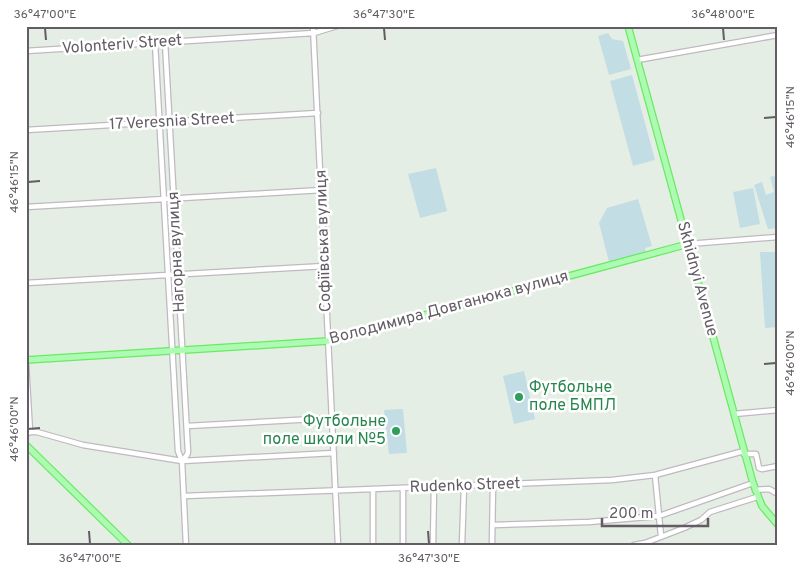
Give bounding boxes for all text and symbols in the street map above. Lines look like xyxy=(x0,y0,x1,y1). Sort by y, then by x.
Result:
text: 36°47'00"E xyxy=(14,7,76,23)
text: 36°47'30"E xyxy=(353,7,415,23)
text: 36°48'00"E xyxy=(691,7,755,23)
street label: Volonteriv Street xyxy=(61,31,183,59)
text: 46°46'15"N xyxy=(783,86,799,148)
street label: 17 Veresnia Street xyxy=(109,109,235,135)
text: 46°46'15"N xyxy=(7,151,23,213)
street label: Софіївська вулиця xyxy=(312,169,336,313)
street label: Нагорна вулиця xyxy=(164,191,190,313)
street label: Skhidnyi Avenue xyxy=(672,219,722,339)
street label: Володимира Довганюка вулиця xyxy=(327,266,571,350)
text: 46°46'00"N xyxy=(783,330,799,396)
place label: Футбольне поле БМПЛ xyxy=(529,378,616,416)
marker: Футбольне поле БМПЛ xyxy=(513,391,525,403)
text: 46°46'00"N xyxy=(7,396,23,462)
place label: Футбольне поле школи №5 xyxy=(263,412,386,450)
marker: Футбольне поле школи №5 xyxy=(390,425,402,437)
street label: Rudenko Street xyxy=(409,474,521,498)
scale bar xyxy=(602,496,708,528)
text: 200 m xyxy=(609,505,654,524)
text: 36°47'00"E xyxy=(59,551,121,567)
text: 36°47'30"E xyxy=(398,551,460,567)

